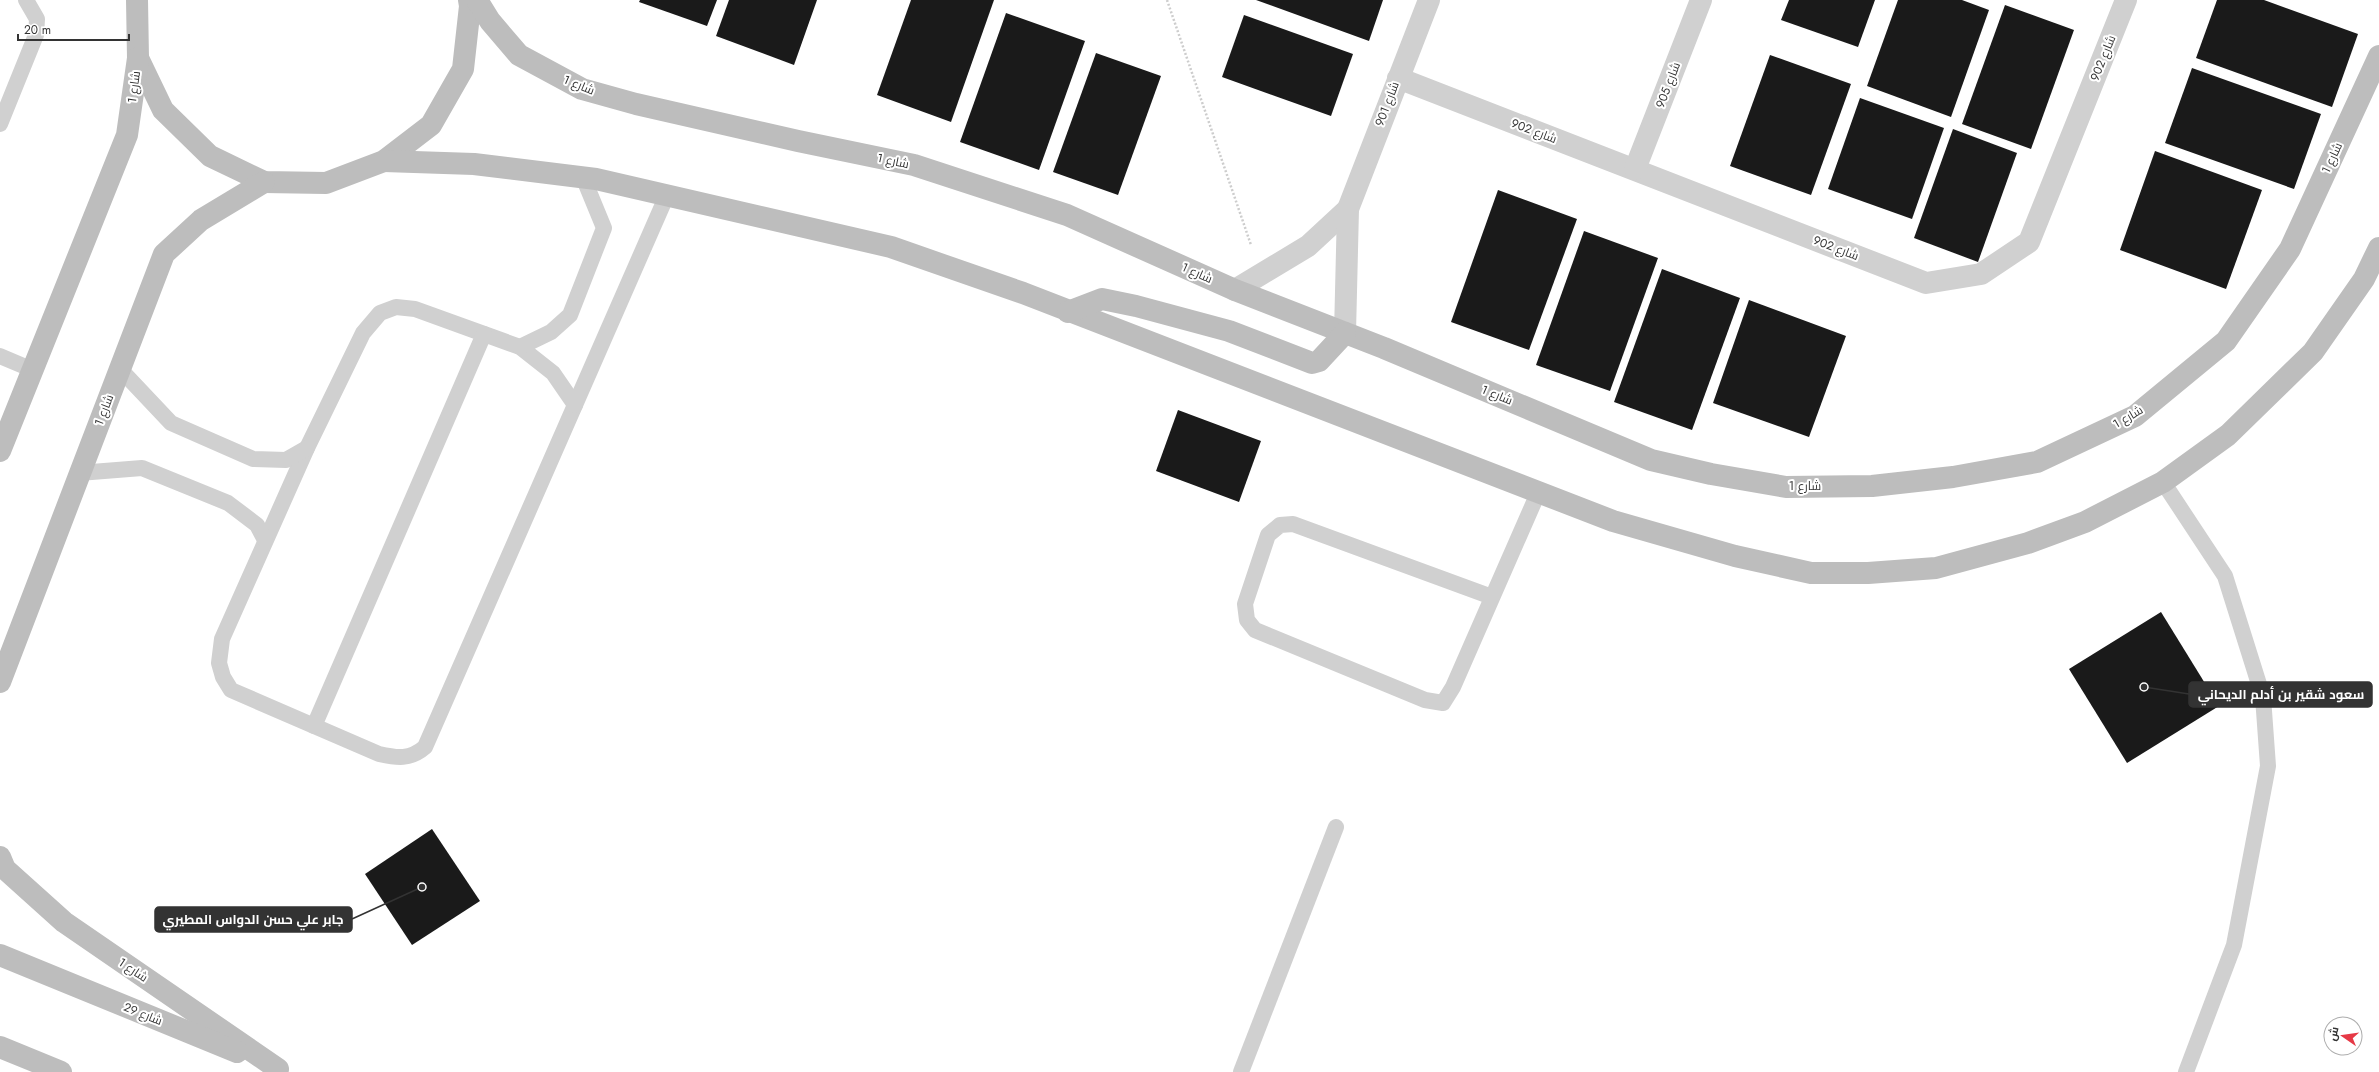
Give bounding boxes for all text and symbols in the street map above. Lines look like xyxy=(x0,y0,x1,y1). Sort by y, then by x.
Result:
scale bar xyxy=(18,16,129,42)
text: 20 m xyxy=(24,21,51,39)
street label: شارع 902 xyxy=(2086,32,2120,84)
street label: شارع 905 xyxy=(1651,59,1685,111)
street label: شارع 1 xyxy=(123,70,145,104)
street label: شارع 1 xyxy=(561,70,597,100)
street label: شارع 901 xyxy=(1370,79,1404,129)
street label: شارع 902 xyxy=(1508,114,1560,148)
street label: شارع 1 xyxy=(2317,140,2347,176)
street label: شارع 1 xyxy=(875,149,911,173)
street label: شارع 902 xyxy=(1810,231,1862,265)
street label: شارع 1 xyxy=(1179,258,1215,288)
street label: شارع 1 xyxy=(1479,380,1515,410)
street label: شارع 1 xyxy=(90,392,118,428)
street label: شارع 1 xyxy=(2110,401,2147,433)
street label: شارع 1 xyxy=(1789,477,1821,495)
callout: سعود شقير بن أدلم الديحاني xyxy=(2189,682,2372,707)
text: سعود شقير بن أدلم الديحاني xyxy=(2198,685,2364,706)
callout: جابر علي حسن الدواس المطيري xyxy=(155,907,352,932)
text: جابر علي حسن الدواس المطيري xyxy=(163,910,344,931)
street label: شارع 1 xyxy=(115,954,151,987)
street label: شارع 29 xyxy=(121,998,165,1030)
north arrow xyxy=(2323,1016,2363,1056)
text: ش xyxy=(2324,1025,2343,1042)

